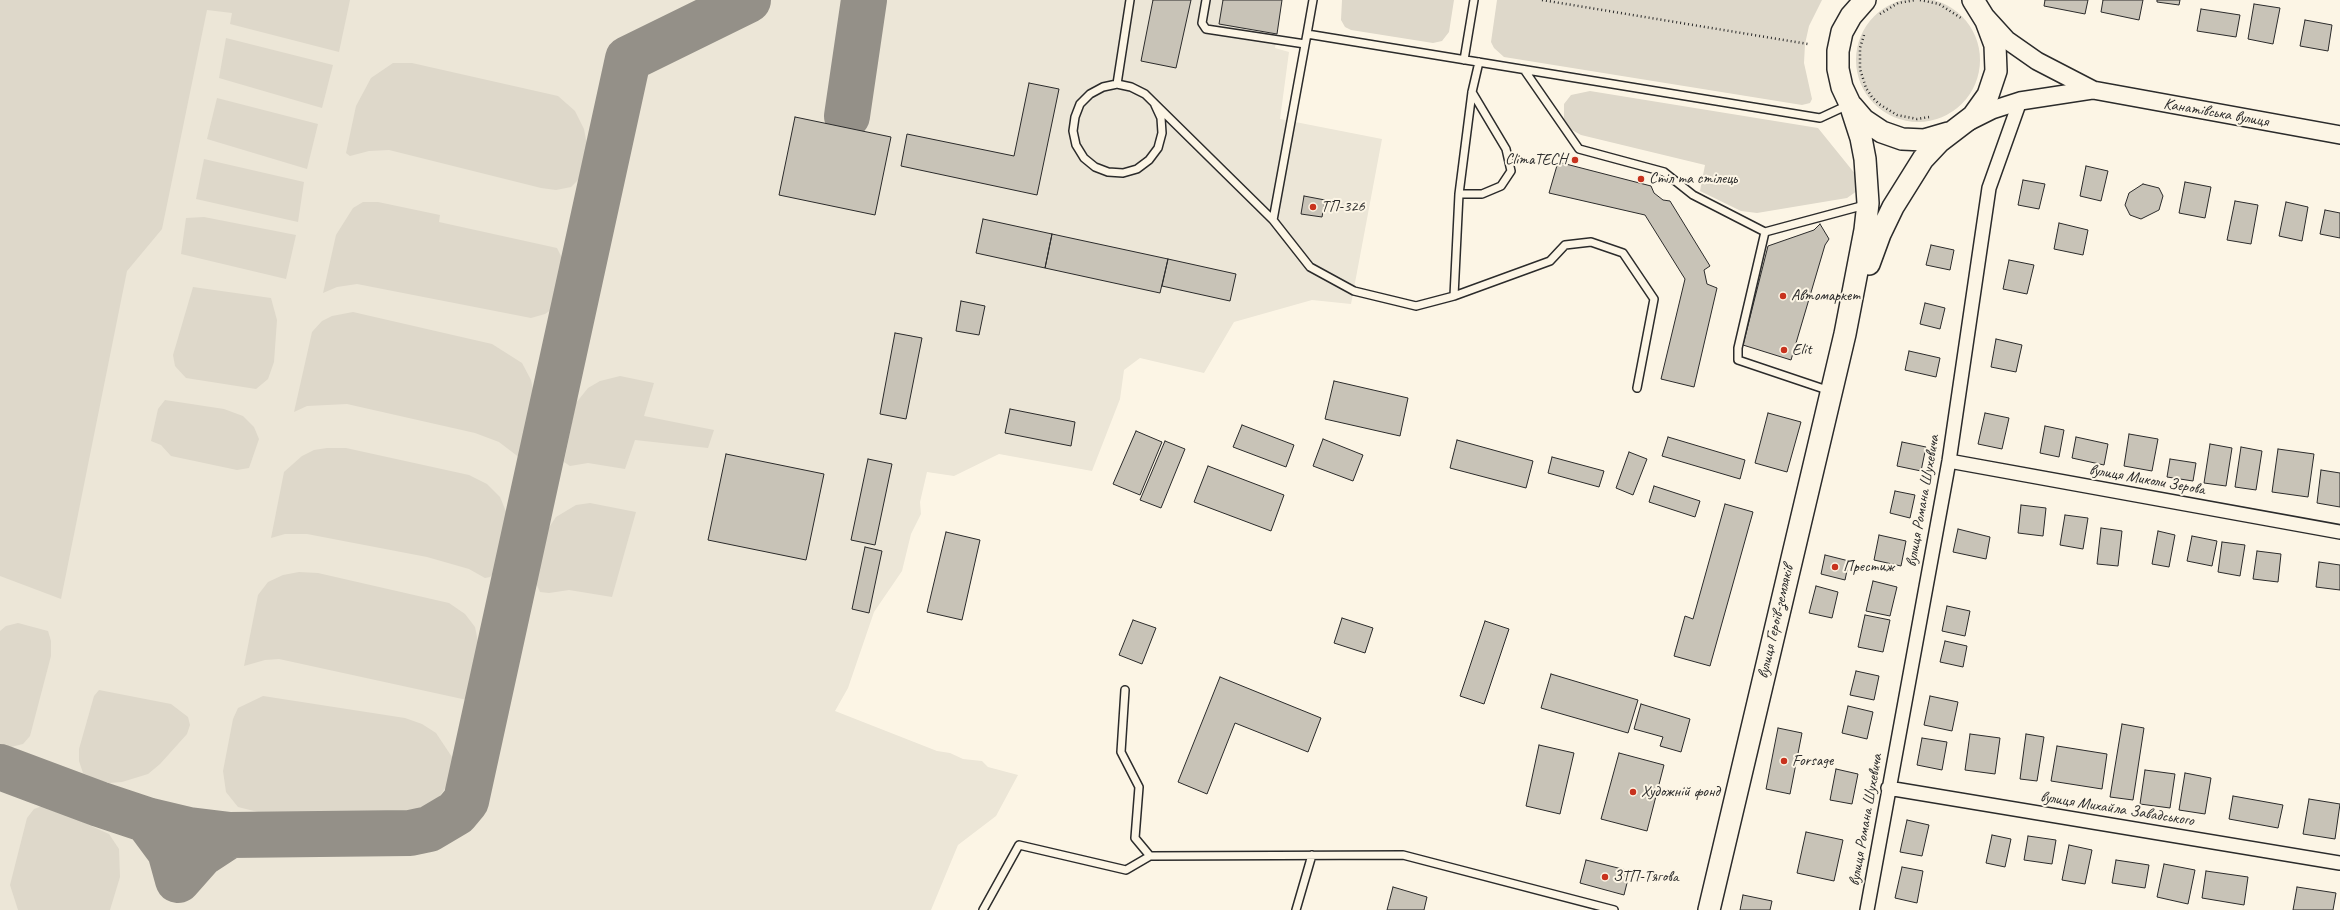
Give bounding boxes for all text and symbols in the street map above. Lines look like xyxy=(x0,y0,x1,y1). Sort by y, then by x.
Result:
street label: Канатівська вулиця xyxy=(2162,94,2270,132)
place label: ClimaTECH xyxy=(1505,150,1567,170)
marker: ClimaTECH xyxy=(1570,155,1580,165)
place label: Стіл та стілець xyxy=(1649,169,1737,189)
marker: Стіл та стілець xyxy=(1636,174,1646,184)
place label: ТП-326 xyxy=(1321,197,1365,217)
marker: ТП-326 xyxy=(1308,202,1318,212)
place label: Автомаркет xyxy=(1791,286,1860,306)
marker: Автомаркет xyxy=(1778,291,1788,301)
place label: Elit xyxy=(1792,340,1811,360)
marker: Elit xyxy=(1779,345,1789,355)
street label: вулиця Романа Шухевича xyxy=(1902,433,1944,569)
street label: вулиця Миколи Зерова xyxy=(2088,460,2206,500)
place label: Престиж xyxy=(1843,557,1894,577)
marker: Престиж xyxy=(1830,562,1840,572)
street label: вулиця Героїв-земляків xyxy=(1754,564,1798,680)
place label: Forsage xyxy=(1792,751,1833,771)
street label: вулиця Романа Шухевича xyxy=(1845,752,1887,888)
marker: Forsage xyxy=(1779,756,1789,766)
place label: Художній фонд xyxy=(1641,782,1720,802)
marker: Художній фонд xyxy=(1628,787,1638,797)
street label: вулиця Михайла Завадського xyxy=(2039,787,2195,831)
place label: ЗТП-Тягова xyxy=(1613,867,1678,887)
marker: ЗТП-Тягова xyxy=(1600,872,1610,882)

